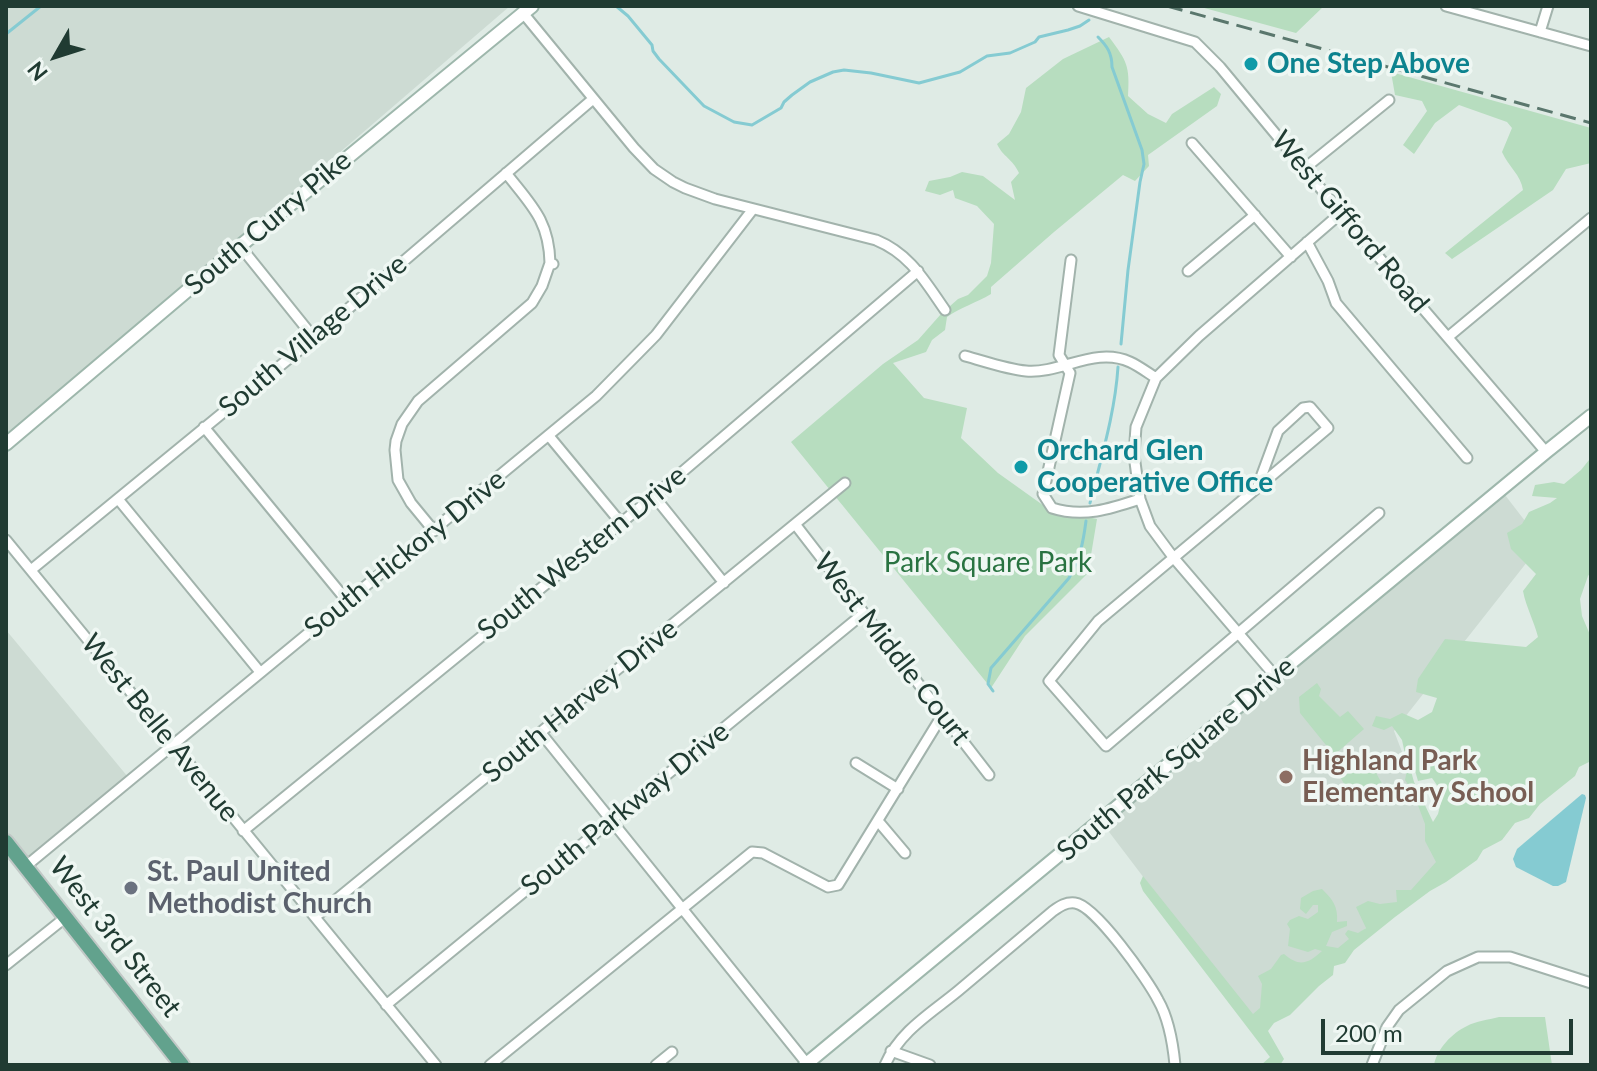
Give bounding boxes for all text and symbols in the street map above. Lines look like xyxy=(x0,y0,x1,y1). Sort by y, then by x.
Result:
north arrow xyxy=(16,16,96,96)
place label: One Step Above xyxy=(1267,47,1470,81)
marker: One Step Above xyxy=(1242,55,1260,73)
text: N xyxy=(21,56,53,87)
street label: West Gifford Road xyxy=(1264,124,1436,320)
street label: South Curry Pike xyxy=(178,144,358,302)
street label: South Village Drive xyxy=(212,248,414,424)
place label: Orchard Glen Cooperative Office xyxy=(1037,434,1273,500)
marker: Orchard Glen Cooperative Office xyxy=(1012,458,1030,476)
street label: South Western Drive xyxy=(471,459,693,647)
street label: South Hickory Drive xyxy=(298,463,512,645)
street label: West Middle Court xyxy=(807,546,977,752)
park label: Park Square Park xyxy=(884,546,1092,580)
street label: South Harvey Drive xyxy=(476,612,684,790)
street label: West Belle Avenue xyxy=(74,627,246,829)
street label: South Park Square Drive xyxy=(1050,650,1302,868)
street label: South Parkway Drive xyxy=(514,715,736,903)
place label: Highland Park Elementary School xyxy=(1302,744,1534,810)
marker: Highland Park Elementary School xyxy=(1277,768,1295,786)
street label: West 3rd Street xyxy=(42,850,188,1024)
place label: St. Paul United Methodist Church xyxy=(147,855,372,921)
marker: St. Paul United Methodist Church xyxy=(122,879,140,897)
scale bar xyxy=(1325,1003,1577,1053)
text: 200 m xyxy=(1335,1018,1403,1047)

